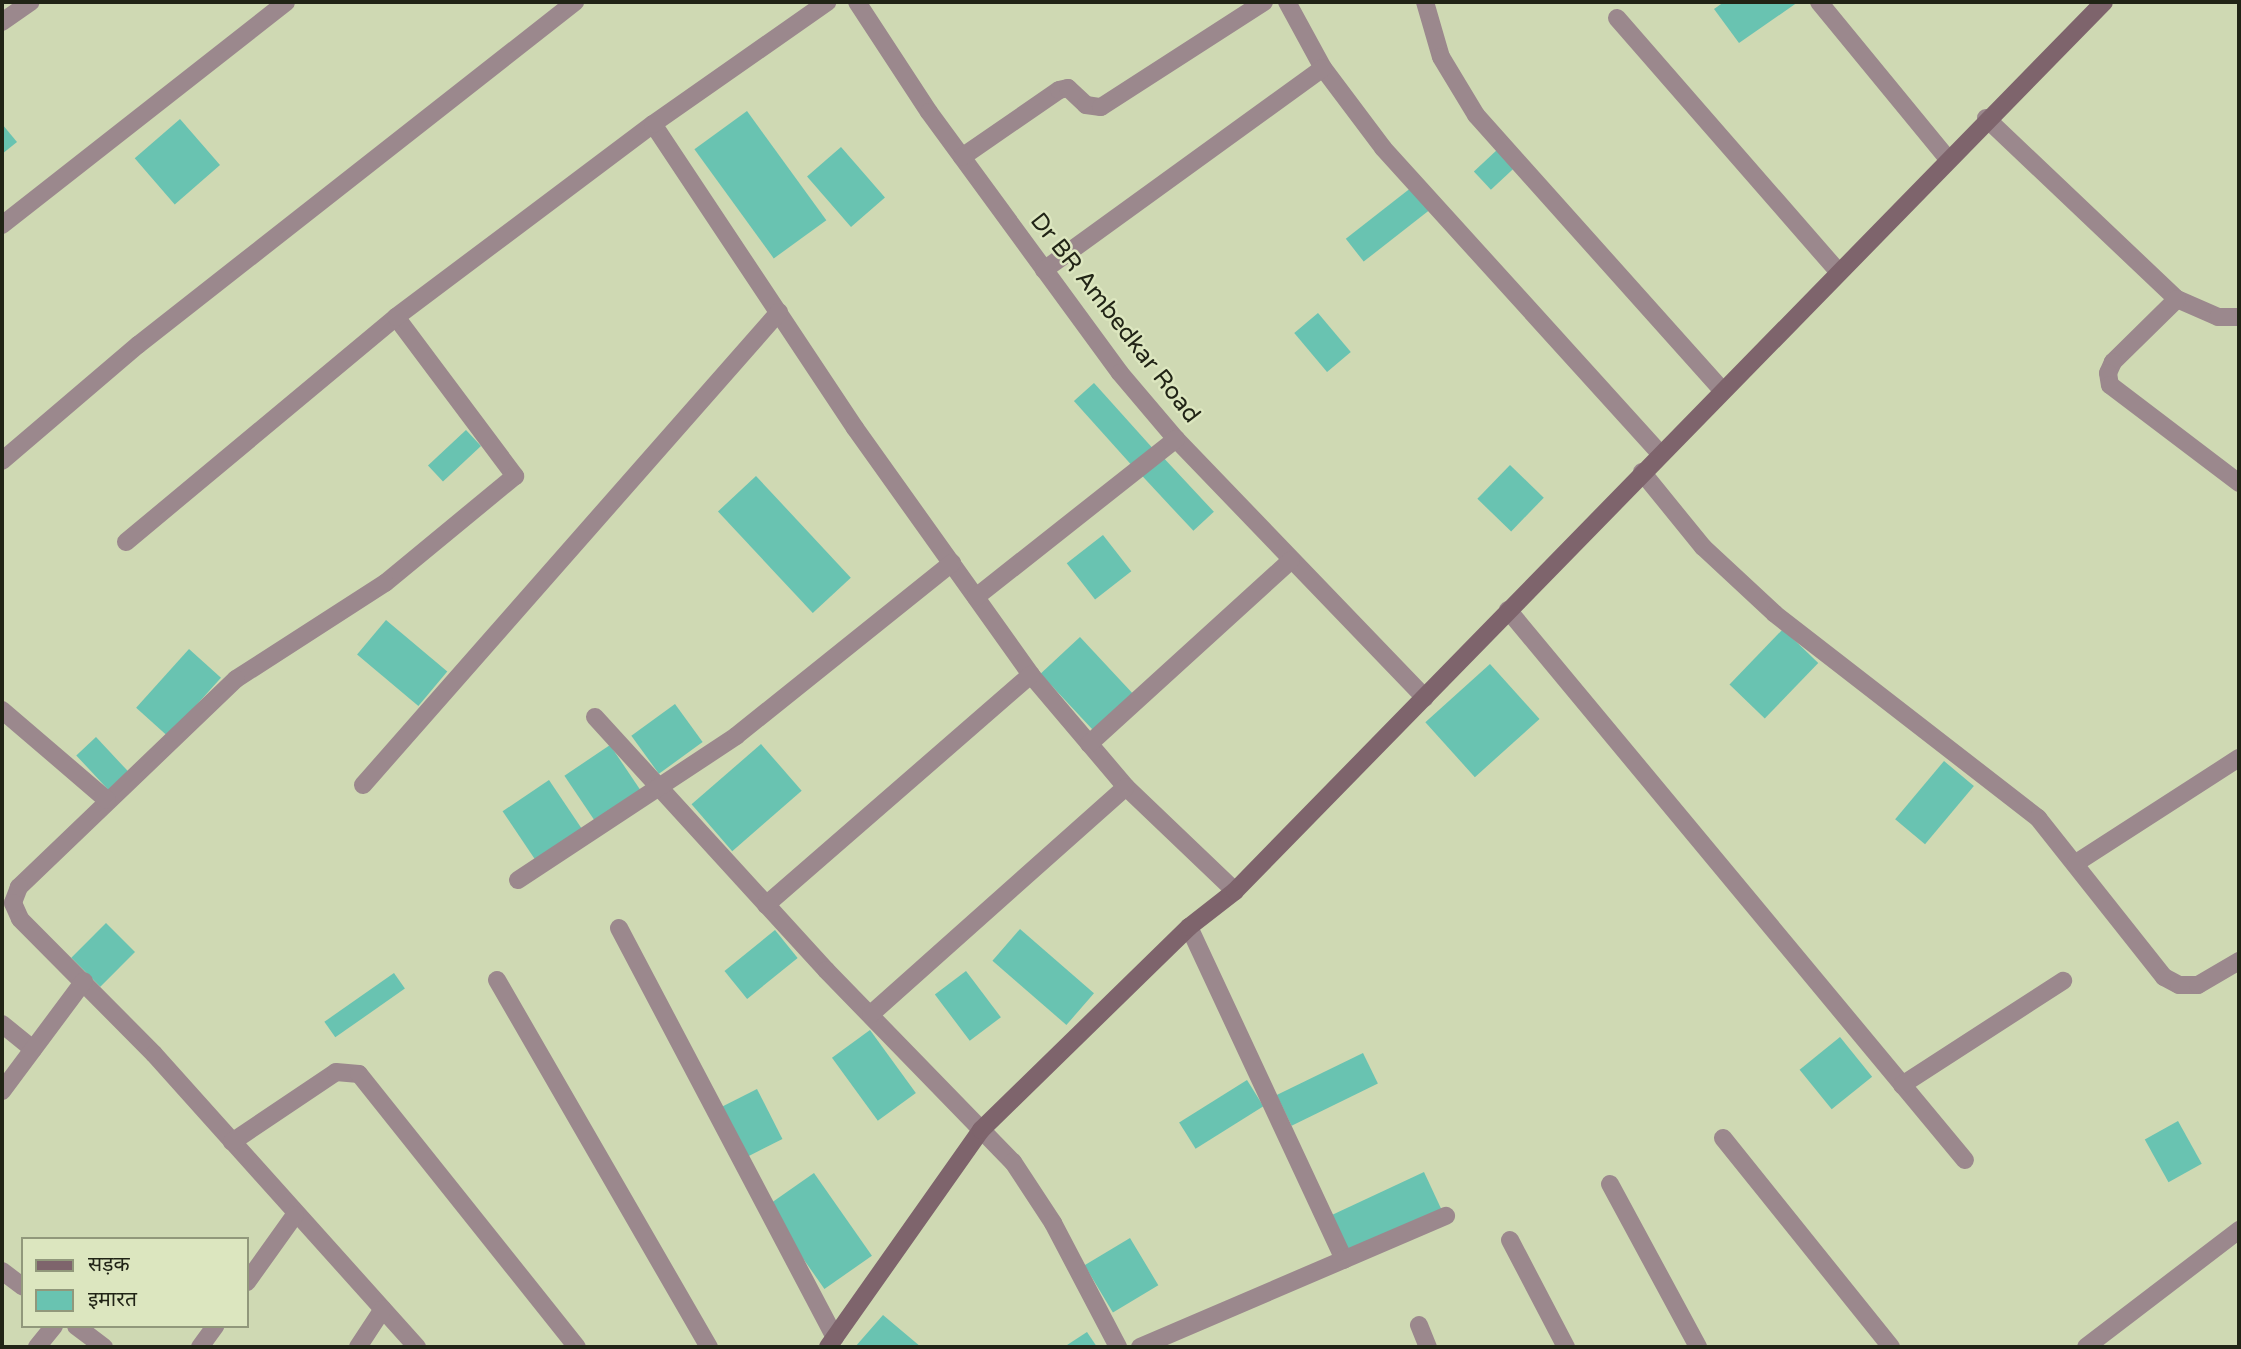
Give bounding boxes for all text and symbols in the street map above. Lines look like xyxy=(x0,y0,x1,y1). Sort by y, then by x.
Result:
street label: Dr BR Ambedkar Road xyxy=(1024,207,1206,429)
legend xyxy=(21,1237,248,1328)
text: सड़क xyxy=(88,1252,130,1277)
text: इमारत xyxy=(88,1287,137,1312)

